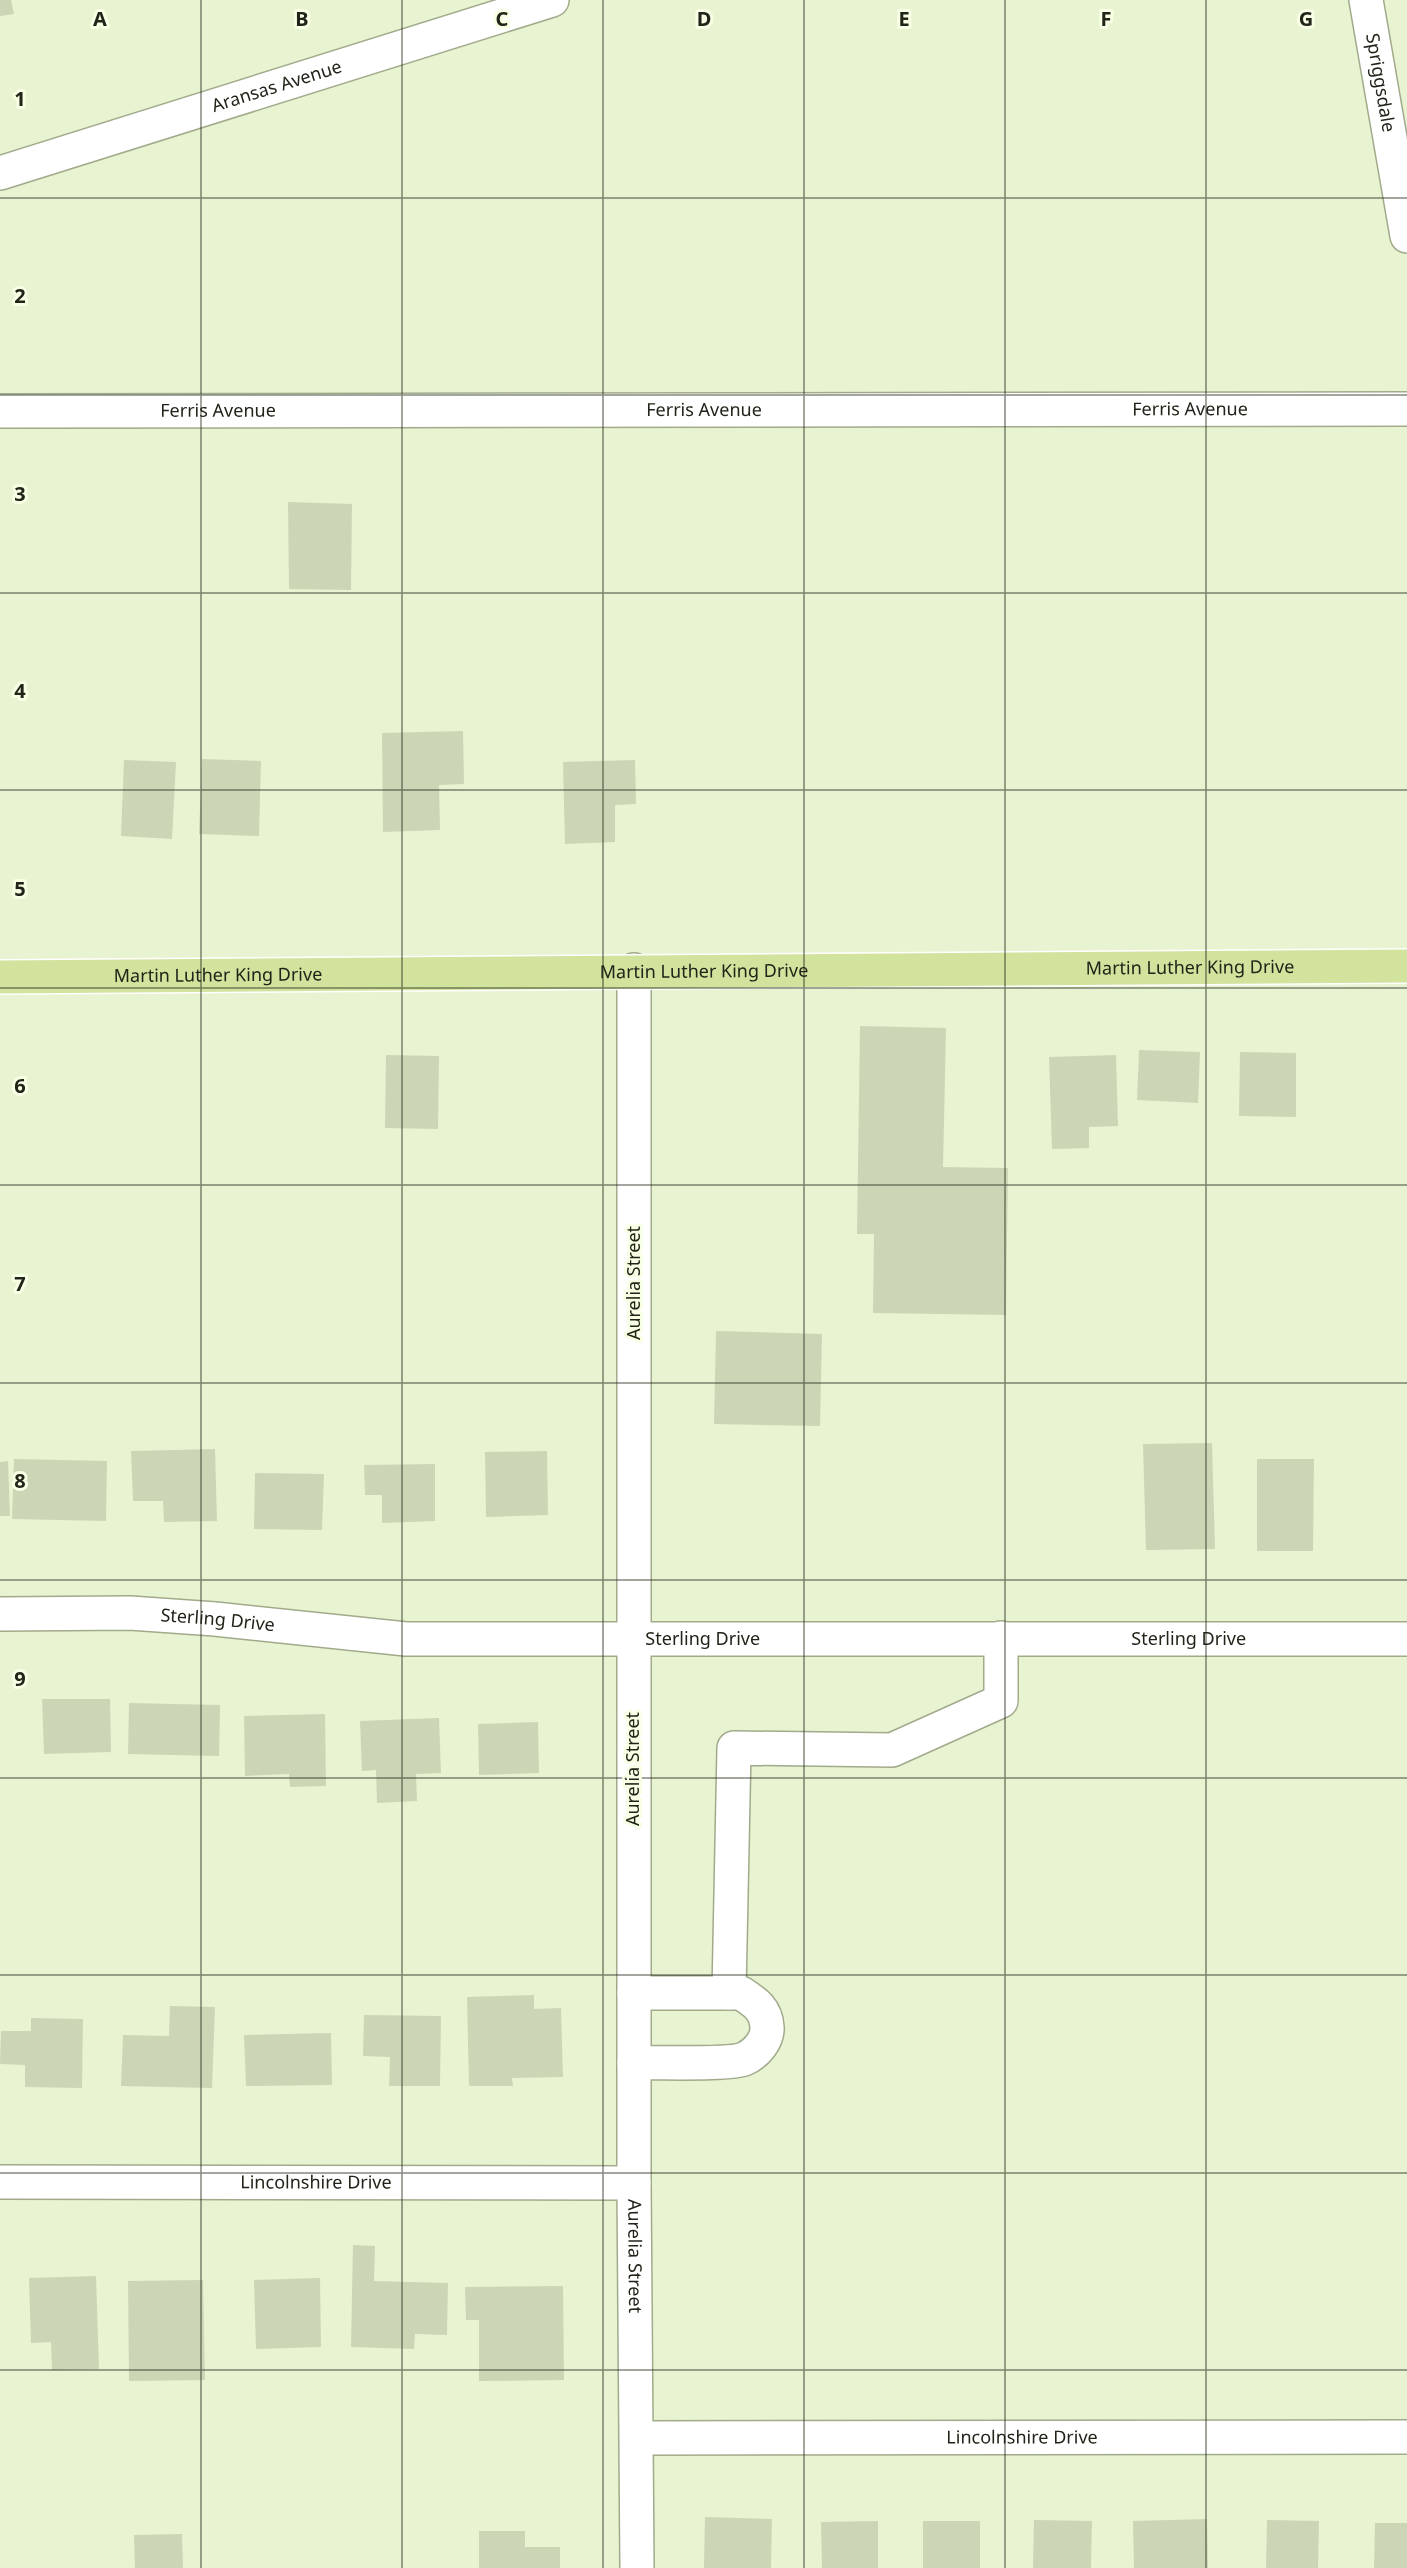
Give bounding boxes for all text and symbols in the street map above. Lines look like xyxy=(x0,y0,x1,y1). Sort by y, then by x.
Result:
text: A xyxy=(93,5,107,32)
text: B xyxy=(295,5,309,32)
text: C xyxy=(496,5,509,32)
text: D xyxy=(697,5,711,32)
text: E xyxy=(898,5,910,32)
text: F xyxy=(1101,5,1111,32)
text: G xyxy=(1299,5,1313,32)
street label: Spriggsdale xyxy=(1361,31,1402,134)
street label: Aransas Avenue xyxy=(208,54,344,117)
text: 1 xyxy=(14,85,26,112)
text: 2 xyxy=(14,282,26,309)
street label: Ferris Avenue xyxy=(1132,396,1248,420)
street label: Ferris Avenue xyxy=(646,397,762,421)
street label: Ferris Avenue xyxy=(160,398,276,422)
text: 3 xyxy=(14,480,26,507)
text: 4 xyxy=(14,677,26,704)
text: 5 xyxy=(14,875,26,902)
street label: Martin Luther King Drive xyxy=(1086,954,1294,980)
street label: Martin Luther King Drive xyxy=(600,958,808,983)
street label: Martin Luther King Drive xyxy=(114,961,322,987)
text: 6 xyxy=(14,1072,26,1099)
street label: Aurelia Street xyxy=(621,1225,645,1340)
text: 7 xyxy=(14,1270,26,1297)
text: 8 xyxy=(14,1467,26,1494)
street label: Sterling Drive xyxy=(160,1602,276,1636)
street label: Sterling Drive xyxy=(645,1626,760,1650)
street label: Sterling Drive xyxy=(1131,1626,1246,1650)
text: 9 xyxy=(14,1665,26,1692)
street label: Aurelia Street xyxy=(620,1711,644,1826)
street label: Lincolnshire Drive xyxy=(240,2169,392,2194)
street label: Aurelia Street xyxy=(623,2199,648,2314)
street label: Lincolnshire Drive xyxy=(946,2424,1098,2449)

